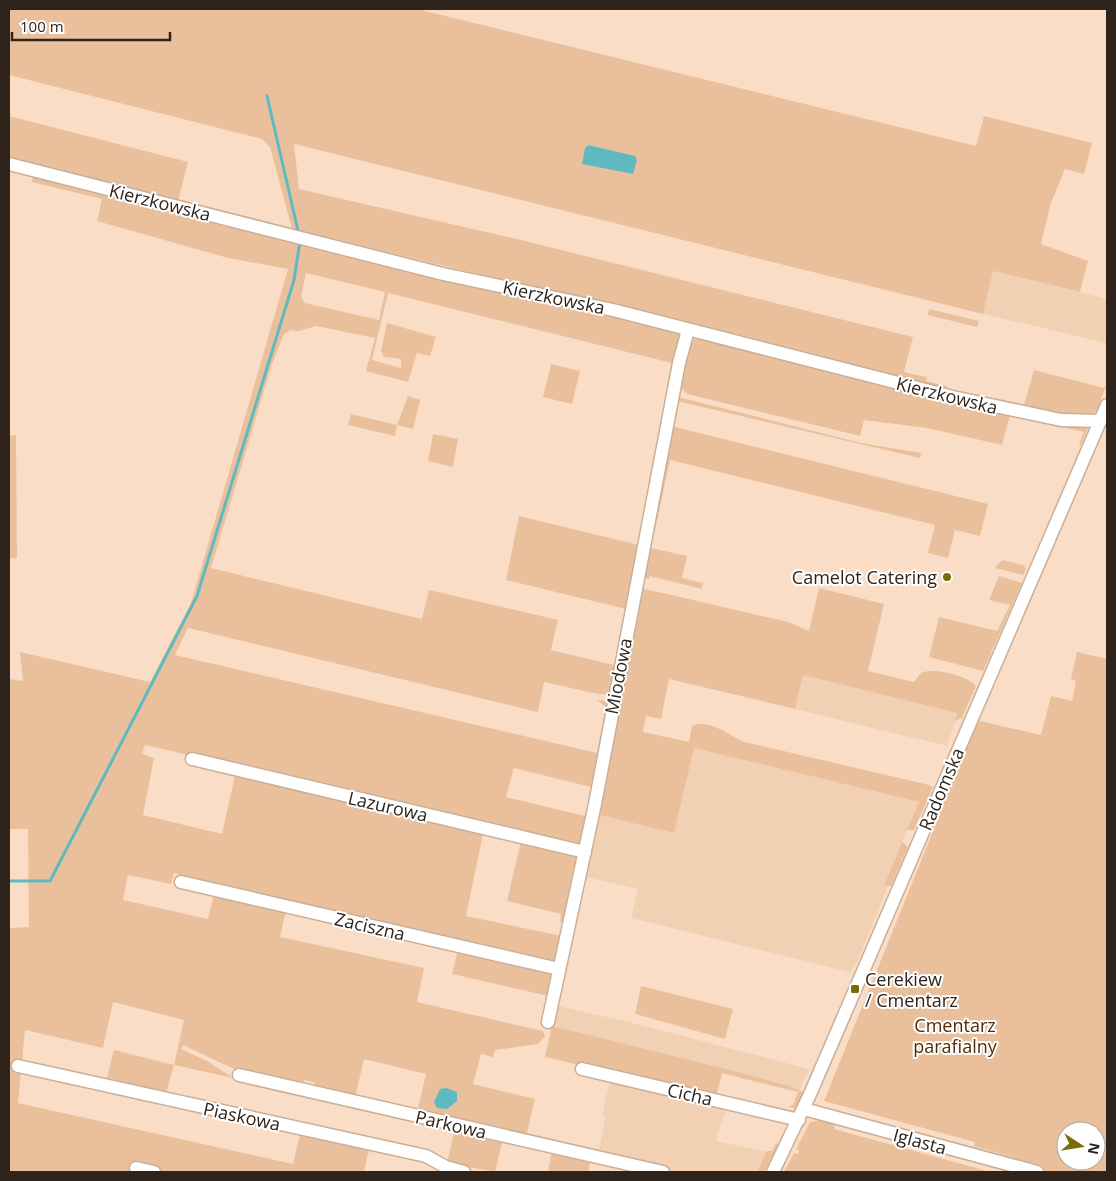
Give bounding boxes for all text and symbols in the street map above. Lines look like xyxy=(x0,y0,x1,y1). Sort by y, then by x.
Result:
scale bar xyxy=(12,10,170,42)
text: 100 m xyxy=(20,16,64,36)
street label: Kierzkowska xyxy=(107,178,213,226)
street label: Kierzkowska xyxy=(501,274,607,320)
street label: Kierzkowska xyxy=(894,371,1000,419)
place label: Camelot Catering xyxy=(792,565,937,589)
marker: Camelot Catering xyxy=(941,571,953,583)
street label: Miodowa xyxy=(599,636,637,716)
street label: Radomska xyxy=(913,744,969,834)
street label: Lazurowa xyxy=(346,785,430,827)
street label: Zaciszna xyxy=(332,906,408,946)
place label: Cerekiew / Cmentarz xyxy=(865,967,958,1012)
marker: Cerekiew / Cmentarz xyxy=(849,983,861,995)
park label: Cmentarz parafialny xyxy=(913,1013,998,1058)
street label: Cicha xyxy=(665,1077,715,1111)
street label: Piaskowa xyxy=(201,1096,283,1136)
street label: Parkowa xyxy=(413,1104,489,1144)
north arrow xyxy=(1056,1121,1106,1171)
street label: Iglasta xyxy=(891,1122,949,1160)
text: N xyxy=(1084,1141,1105,1156)

